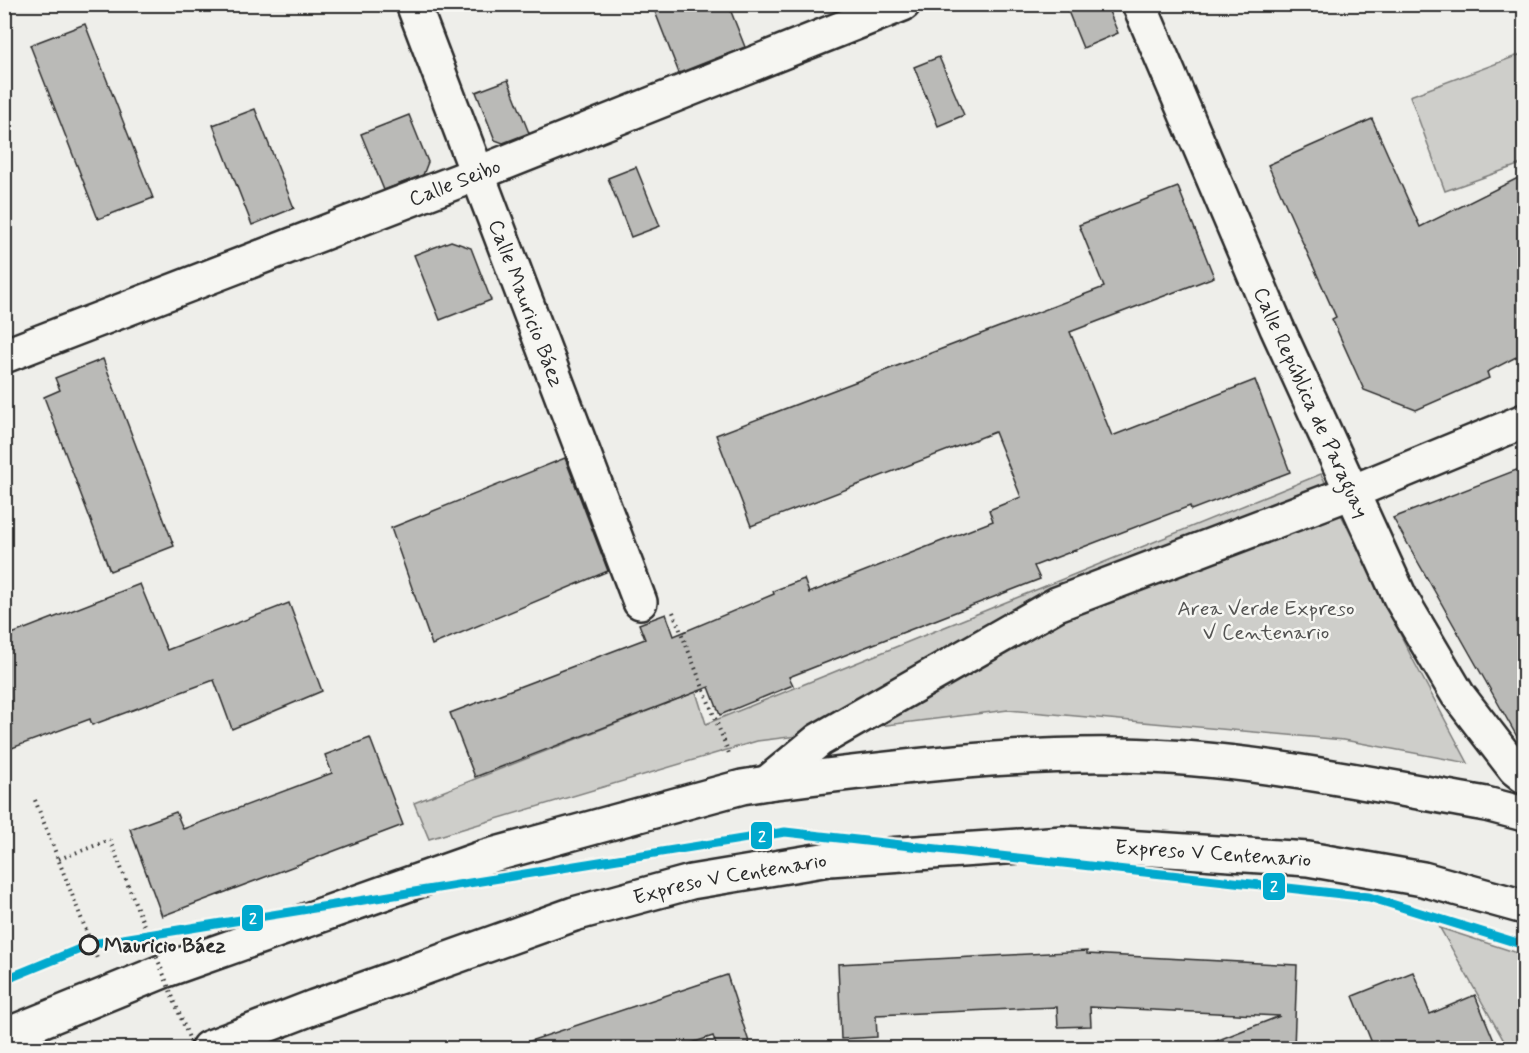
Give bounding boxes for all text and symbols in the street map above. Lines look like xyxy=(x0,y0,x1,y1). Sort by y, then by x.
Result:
street label: Calle Seibo xyxy=(405,153,505,214)
street label: Calle Mauricio Báez xyxy=(481,216,570,391)
street label: Calle República de Paraguay xyxy=(1246,283,1375,523)
park label: Area Verde Expreso V Centenario xyxy=(1177,595,1355,647)
line badge: 2 xyxy=(750,821,773,850)
text: 2 xyxy=(758,827,766,848)
street label: Expreso V Centenario xyxy=(1114,833,1312,874)
street label: Expreso V Centenario xyxy=(630,847,829,912)
line badge: 2 xyxy=(1262,872,1286,901)
text: 2 xyxy=(1270,877,1278,898)
line badge: 2 xyxy=(241,904,264,932)
text: 2 xyxy=(249,909,257,930)
place label: Mauricio Báez xyxy=(104,932,227,960)
marker: Mauricio Báez xyxy=(79,935,99,955)

